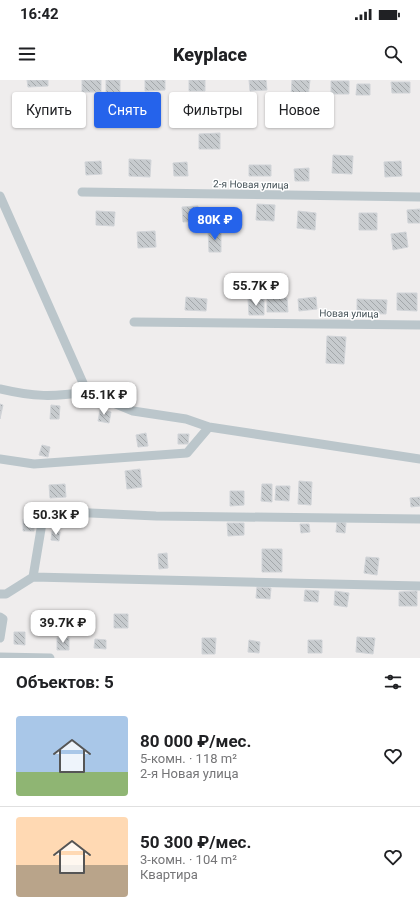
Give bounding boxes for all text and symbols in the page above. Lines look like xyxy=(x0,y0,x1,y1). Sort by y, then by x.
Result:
text: 16:42 xyxy=(20,5,59,23)
icon: menu xyxy=(16,43,38,65)
icon: search xyxy=(382,43,404,65)
text: Keyplace xyxy=(173,44,247,65)
chip: Купить xyxy=(12,92,86,128)
chip: Снять xyxy=(94,92,161,128)
chip: Фильтры xyxy=(169,92,257,128)
chip: Новое xyxy=(265,92,334,128)
street label: 2-я Новая улица xyxy=(213,178,289,191)
pin: 80K ₽ xyxy=(187,207,243,241)
text: 80K ₽ xyxy=(197,212,233,227)
pin: 55.7K ₽ xyxy=(219,273,293,307)
text: 55.7K ₽ xyxy=(233,278,279,293)
street label: Новая улица xyxy=(319,307,379,320)
pin: 45.1K ₽ xyxy=(67,382,141,416)
text: 45.1K ₽ xyxy=(81,387,127,402)
pin: 50.3K ₽ xyxy=(19,502,93,536)
text: 50.3K ₽ xyxy=(33,507,79,522)
pin: 39.7K ₽ xyxy=(26,610,100,644)
text: 39.7K ₽ xyxy=(40,615,86,630)
icon: filters xyxy=(382,671,404,693)
text: Объектов: 5 xyxy=(16,672,114,692)
text: 80 000 ₽/мес. xyxy=(140,731,251,751)
icon: home xyxy=(48,732,96,780)
icon: heart xyxy=(382,745,404,767)
text: 5-комн. · 118 m² xyxy=(140,751,237,766)
text: 2-я Новая улица xyxy=(140,766,239,781)
text: 50 300 ₽/мес. xyxy=(140,832,251,852)
icon: home xyxy=(48,833,96,881)
icon: heart xyxy=(382,846,404,868)
text: 3-комн. · 104 m² xyxy=(140,852,237,867)
text: Квартира xyxy=(140,867,198,882)

